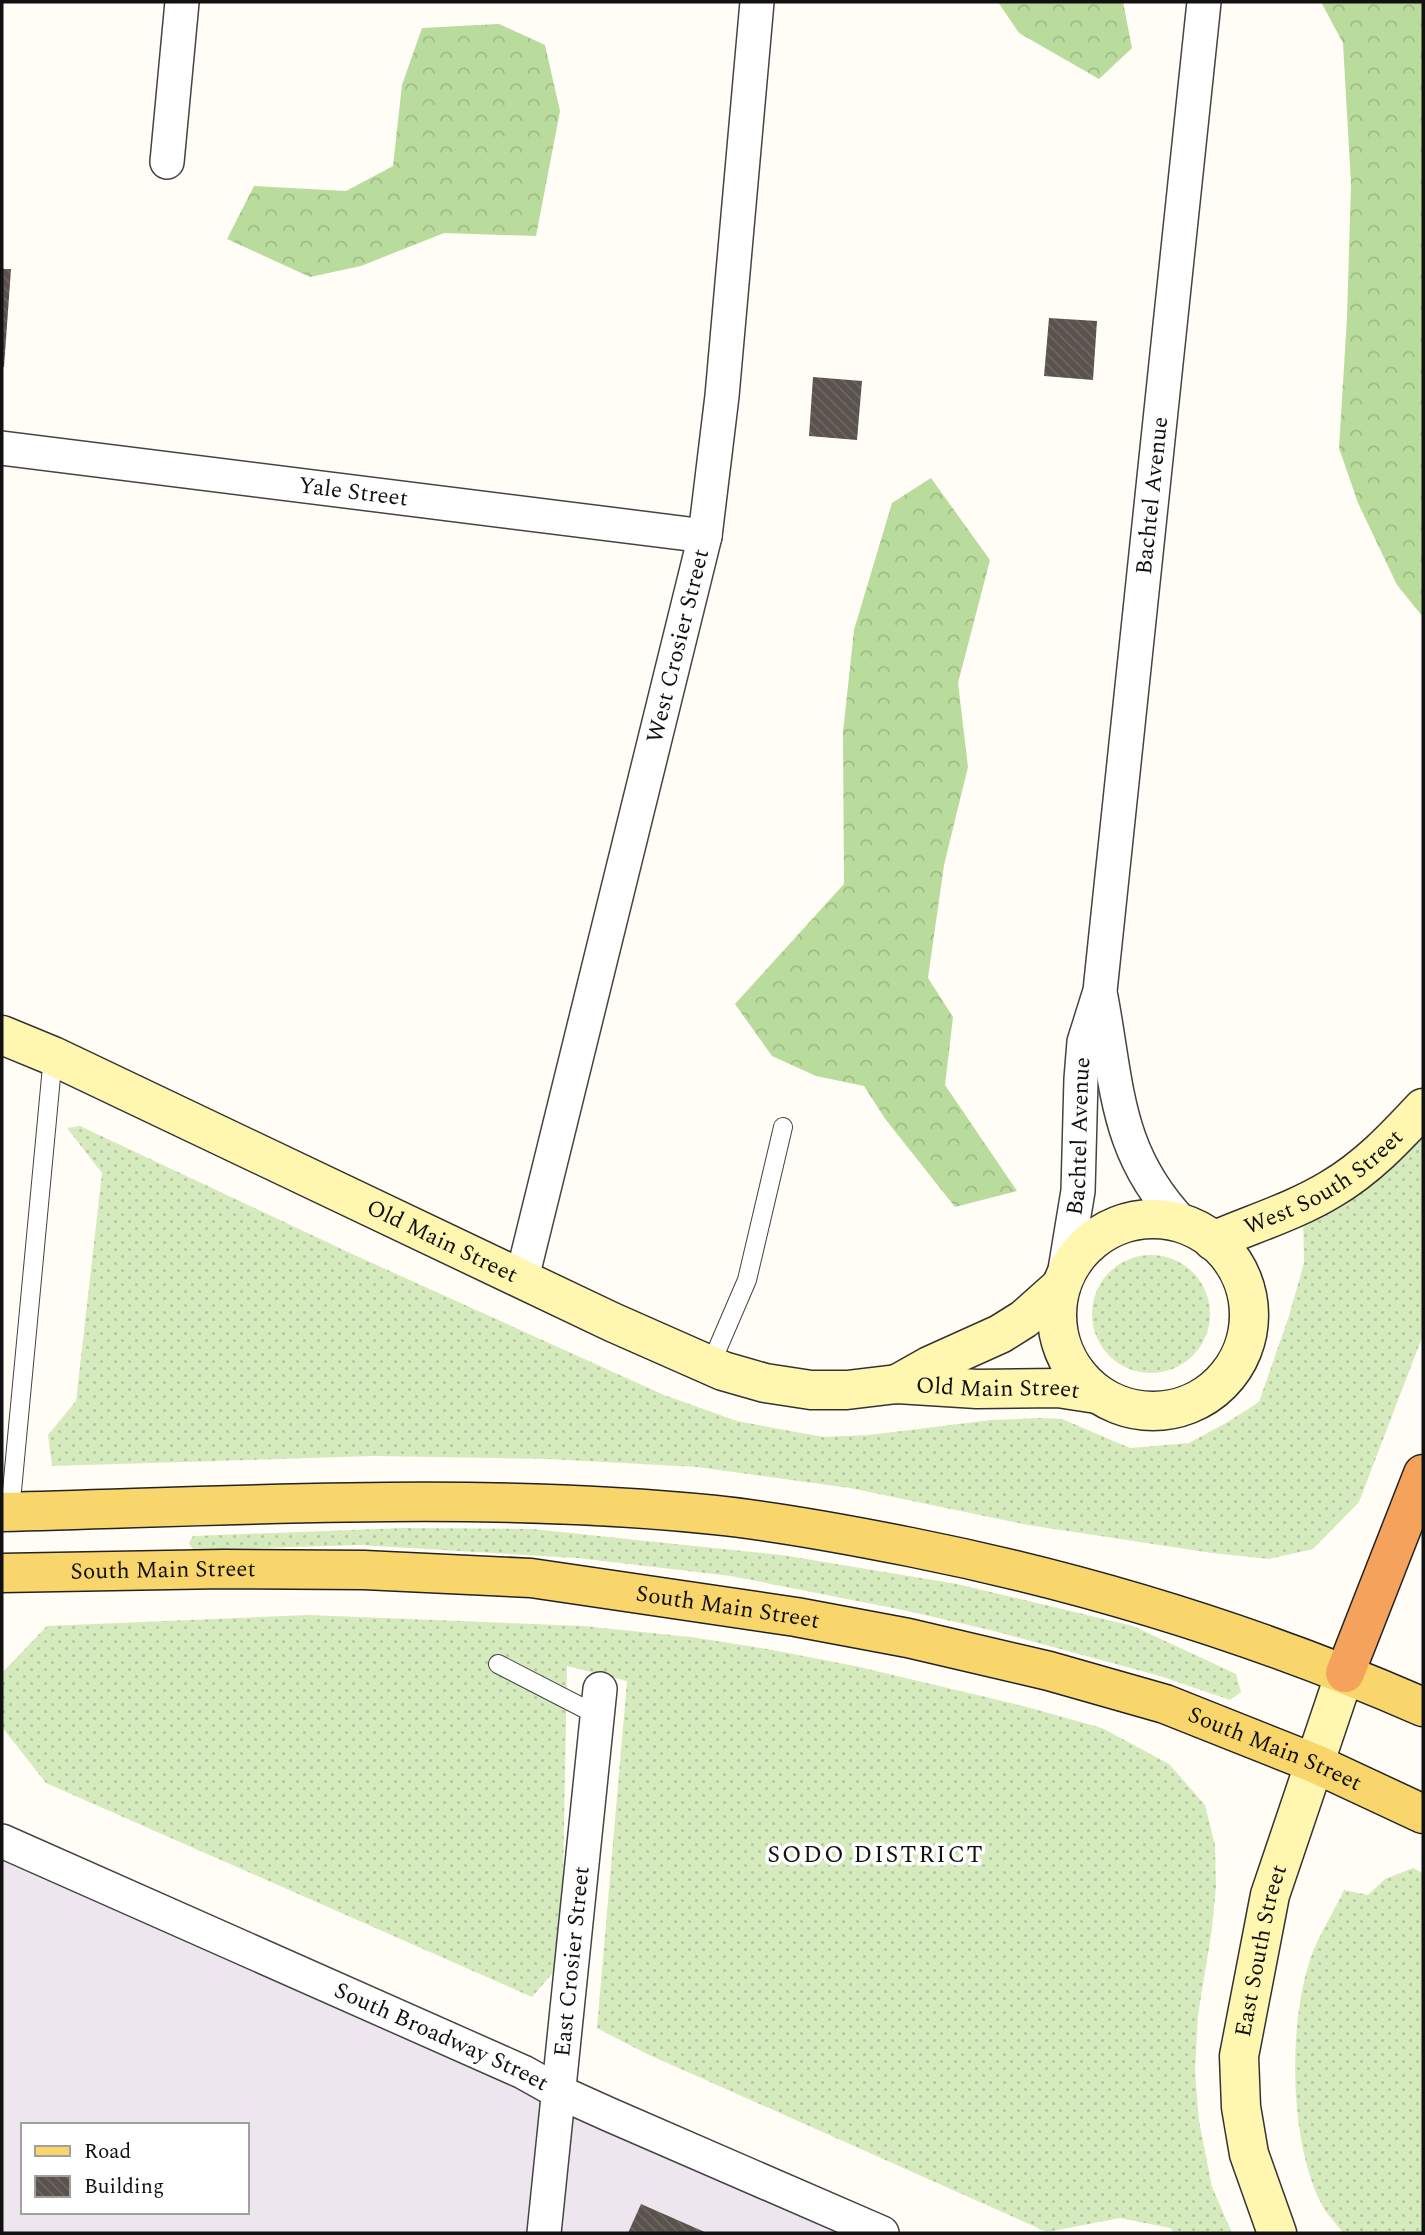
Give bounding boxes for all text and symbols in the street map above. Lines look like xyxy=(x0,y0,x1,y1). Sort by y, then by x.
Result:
street label: Bachtel Avenue xyxy=(1126,415,1178,576)
street label: Yale Street xyxy=(296,468,410,516)
street label: West Crosier Street xyxy=(637,545,719,747)
street label: Bachtel Avenue xyxy=(1057,1056,1100,1218)
street label: West South Street xyxy=(1239,1121,1411,1244)
street label: Old Main Street xyxy=(360,1190,524,1292)
street label: Old Main Street xyxy=(915,1368,1082,1409)
street label: South Main Street xyxy=(70,1551,256,1589)
street label: South Main Street xyxy=(633,1576,822,1639)
street label: South Main Street xyxy=(1183,1697,1368,1800)
district label: SODO DISTRICT xyxy=(767,1837,985,1873)
street label: East South Street xyxy=(1226,1860,1297,2040)
street label: East Crosier Street xyxy=(545,1864,599,2059)
street label: South Broadway Street xyxy=(329,1973,555,2100)
legend xyxy=(21,2123,248,2214)
text: Road xyxy=(84,2136,131,2168)
text: Building xyxy=(84,2171,164,2203)

